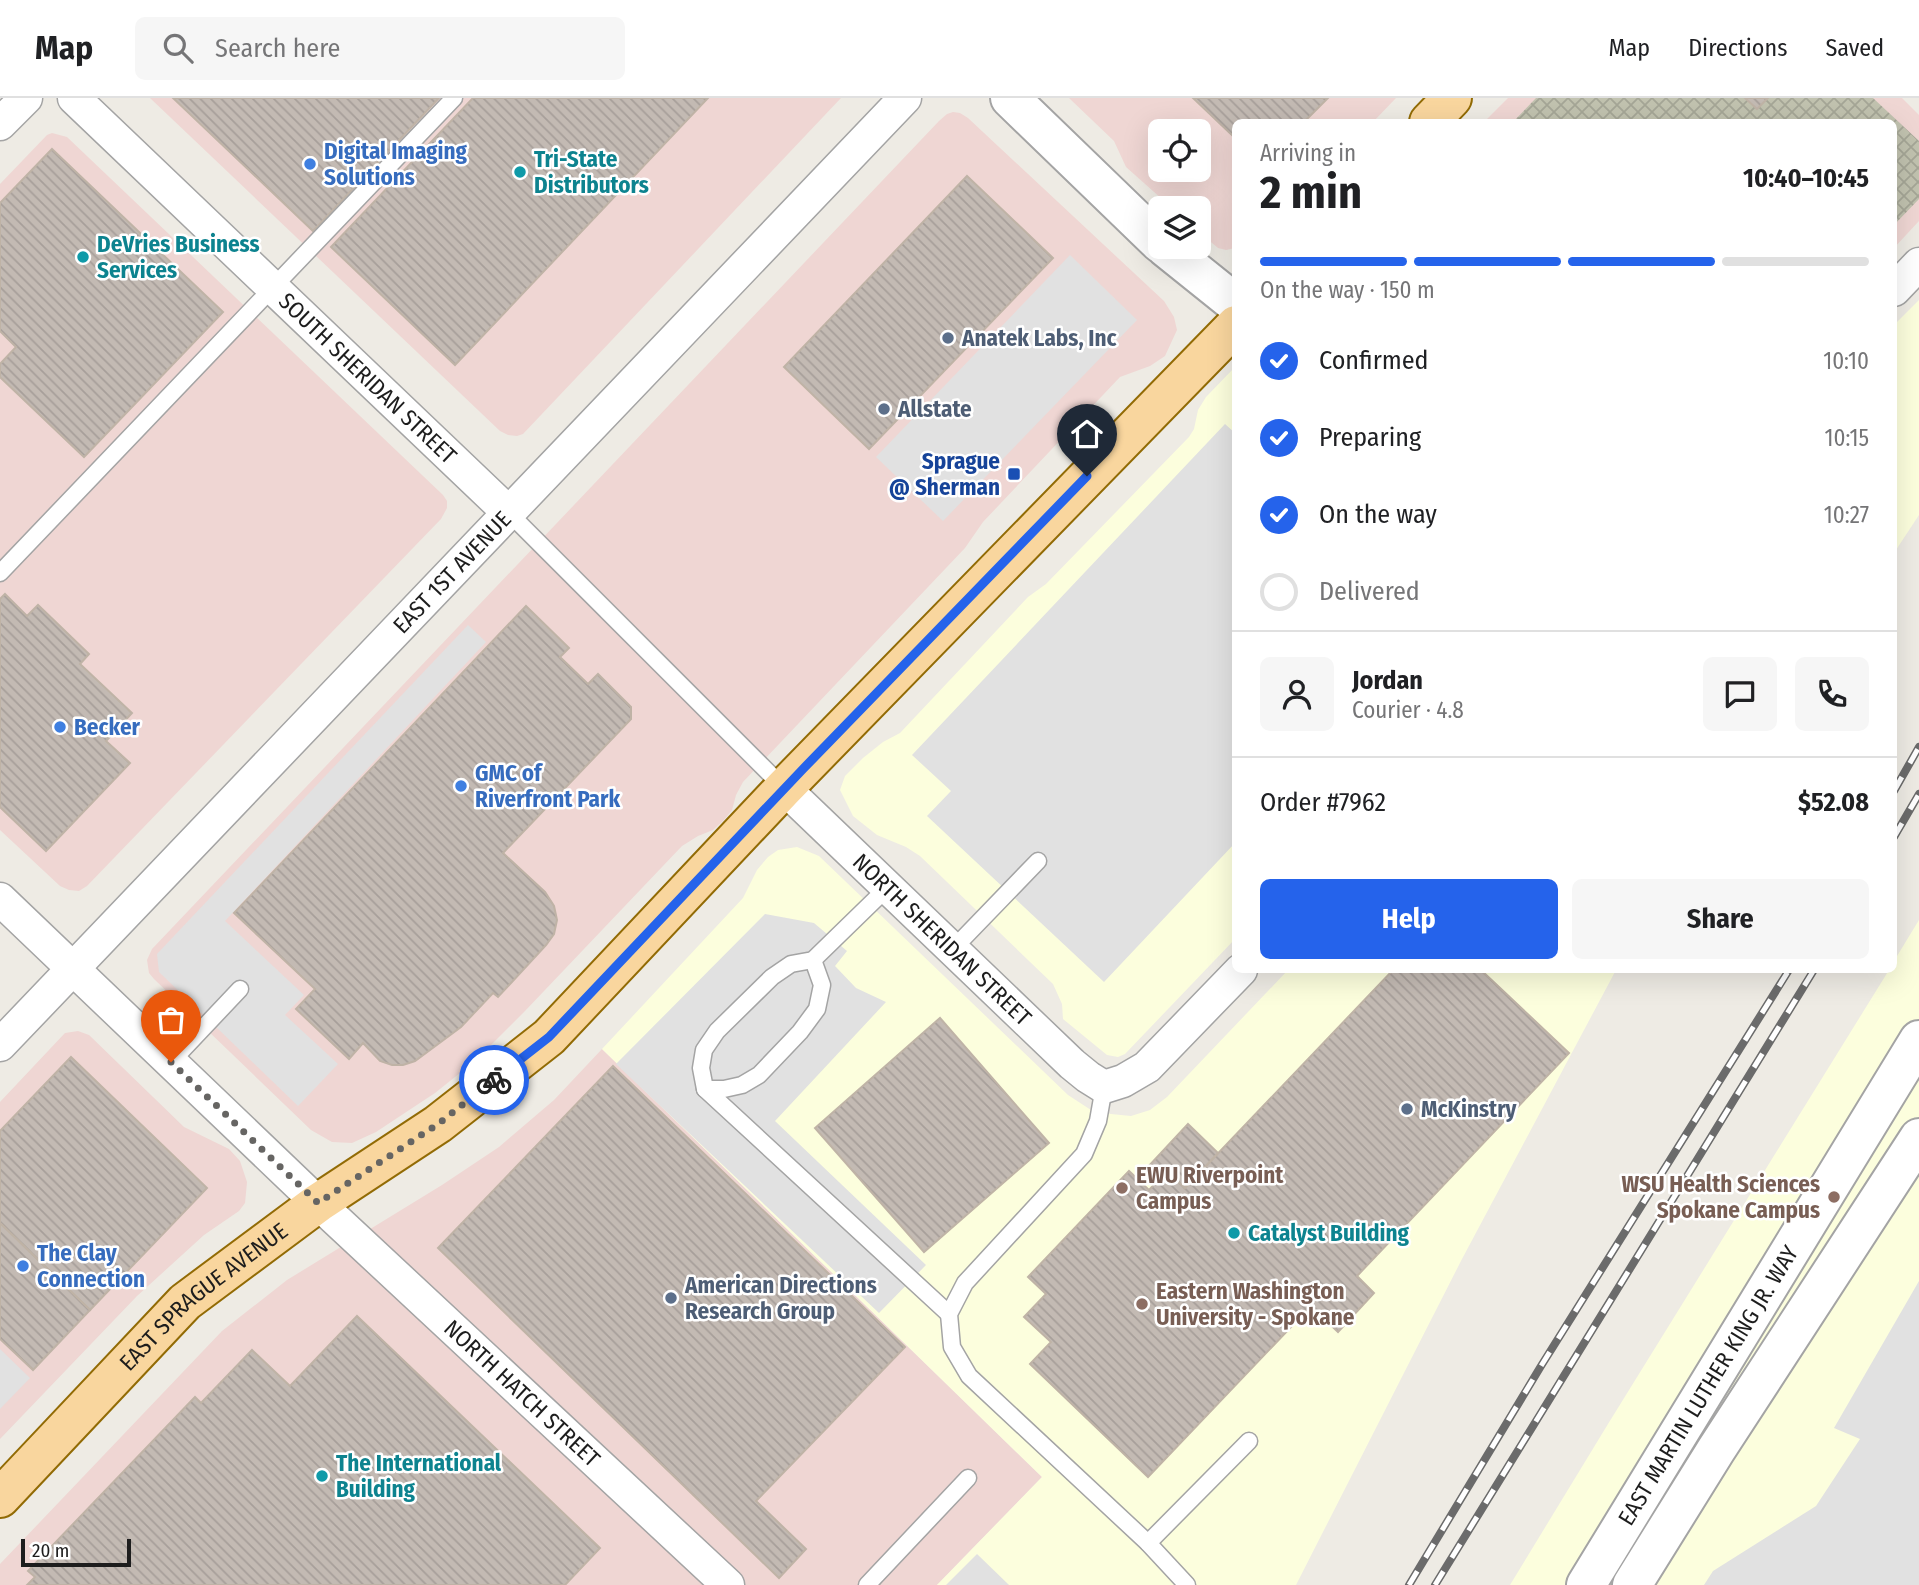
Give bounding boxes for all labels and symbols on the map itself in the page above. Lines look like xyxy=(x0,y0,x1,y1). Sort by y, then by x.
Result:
place label: Digital Imaging Solutions xyxy=(324,137,468,191)
place label: Tri-State Distributors xyxy=(534,145,649,199)
marker: Digital Imaging Solutions xyxy=(302,156,318,172)
marker: Tri-State Distributors xyxy=(512,164,528,180)
place label: DeVries Business Services xyxy=(97,230,260,284)
marker: DeVries Business Services xyxy=(75,249,91,265)
street label: SOUTH SHERIDAN STREET xyxy=(273,287,463,470)
place label: Anatek Labs, Inc xyxy=(961,324,1117,352)
marker: Anatek Labs, Inc xyxy=(940,330,956,346)
place label: Allstate xyxy=(897,395,972,423)
marker: Allstate xyxy=(876,401,892,417)
pin xyxy=(1057,404,1117,476)
place label: Sprague @ Sherman xyxy=(889,447,1000,501)
marker: Sprague @ Sherman xyxy=(1006,466,1022,482)
street label: EAST 1ST AVENUE xyxy=(387,505,517,639)
place label: Becker xyxy=(74,713,141,741)
marker: Becker xyxy=(52,719,68,735)
place label: GMC of Riverfront Park xyxy=(475,759,620,813)
marker: GMC of Riverfront Park xyxy=(453,778,469,794)
street label: NORTH SHERIDAN STREET xyxy=(847,848,1037,1032)
pin xyxy=(141,990,201,1062)
courier xyxy=(459,1045,529,1115)
place label: McKinstry xyxy=(1421,1095,1518,1123)
marker: McKinstry xyxy=(1399,1101,1415,1117)
place label: EWU Riverpoint Campus xyxy=(1136,1161,1284,1215)
place label: WSU Health Sciences Spokane Campus xyxy=(1622,1170,1820,1224)
marker: EWU Riverpoint Campus xyxy=(1114,1180,1130,1196)
marker: WSU Health Sciences Spokane Campus xyxy=(1826,1189,1842,1205)
street label: EAST SPRAGUE AVENUE xyxy=(114,1217,293,1376)
place label: Catalyst Building xyxy=(1248,1219,1410,1247)
marker: Catalyst Building xyxy=(1226,1225,1242,1241)
place label: The Clay Connection xyxy=(37,1239,145,1293)
street label: EAST MARTIN LUTHER KING JR. WAY xyxy=(1612,1240,1804,1530)
marker: The Clay Connection xyxy=(15,1258,31,1274)
place label: American Directions Research Group xyxy=(684,1271,877,1325)
place label: Eastern Washington University - Spokane xyxy=(1156,1277,1355,1331)
marker: American Directions Research Group xyxy=(663,1290,679,1306)
marker: Eastern Washington University - Spokane xyxy=(1134,1296,1150,1312)
street label: NORTH HATCH STREET xyxy=(438,1314,606,1473)
place label: The International Building xyxy=(336,1449,502,1503)
marker: The International Building xyxy=(314,1468,330,1484)
scale bar xyxy=(21,1536,131,1568)

